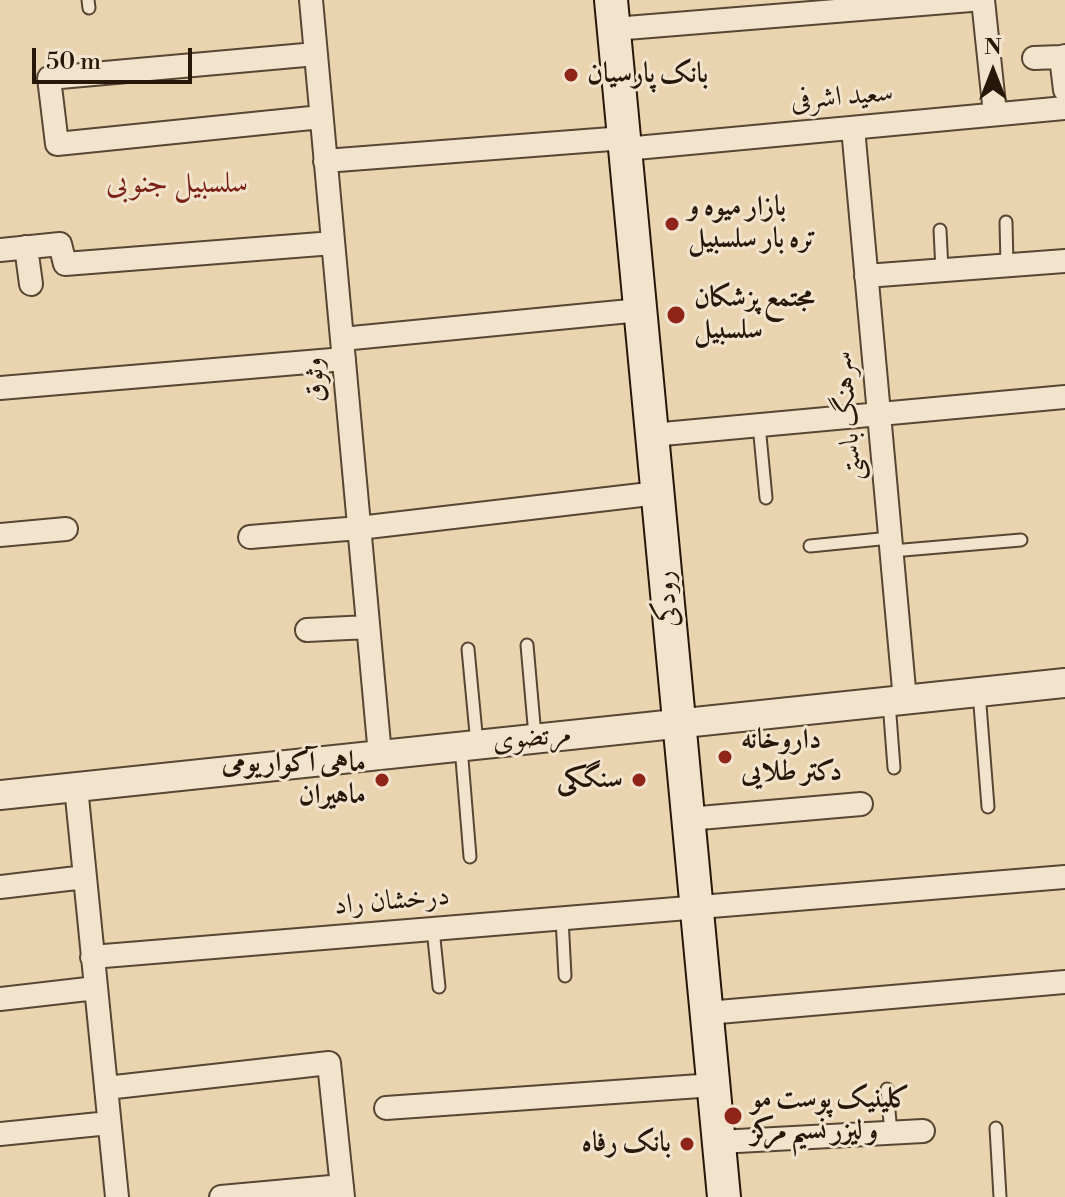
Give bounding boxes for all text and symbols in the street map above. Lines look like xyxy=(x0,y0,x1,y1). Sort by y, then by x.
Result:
scale bar xyxy=(36,32,196,82)
north arrow xyxy=(953,32,1033,112)
text: N xyxy=(984,34,1002,61)
text: 50 m xyxy=(46,47,101,77)
place label: بانک پارسیان xyxy=(587,58,708,92)
marker: بانک پارسیان xyxy=(562,66,580,84)
street label: سعید اشرفی xyxy=(789,77,895,119)
district label: سلسبیل جنوبی xyxy=(106,167,248,203)
place label: بازار میوه و تره بار سلسبیل xyxy=(688,191,816,257)
marker: بازار میوه و تره بار سلسبیل xyxy=(663,215,681,233)
place label: مجتمع پزشکان سلسبیل xyxy=(694,282,815,348)
marker: مجتمع پزشکان سلسبیل xyxy=(665,304,687,326)
street label: سرهنگ باستی xyxy=(827,350,871,482)
street label: وثوق xyxy=(297,356,335,404)
street label: رودکی xyxy=(649,569,687,629)
street label: مرتضوی xyxy=(491,718,573,760)
place label: داروخانه دکتر طلایی xyxy=(741,724,842,790)
place label: ماهی آکواریومی ماهیران xyxy=(221,747,366,813)
marker: داروخانه دکتر طلایی xyxy=(716,748,734,766)
place label: سنگکی xyxy=(557,763,623,797)
marker: ماهی آکواریومی ماهیران xyxy=(373,771,391,789)
marker: سنگکی xyxy=(630,771,648,789)
street label: درخشان راد xyxy=(333,880,451,924)
place label: کلینیک پوست مو و لیزر نسیم مرکز xyxy=(751,1083,910,1149)
marker: کلینیک پوست مو و لیزر نسیم مرکز xyxy=(722,1105,744,1127)
place label: بانک رفاه xyxy=(582,1127,671,1161)
marker: بانک رفاه xyxy=(678,1135,696,1153)

